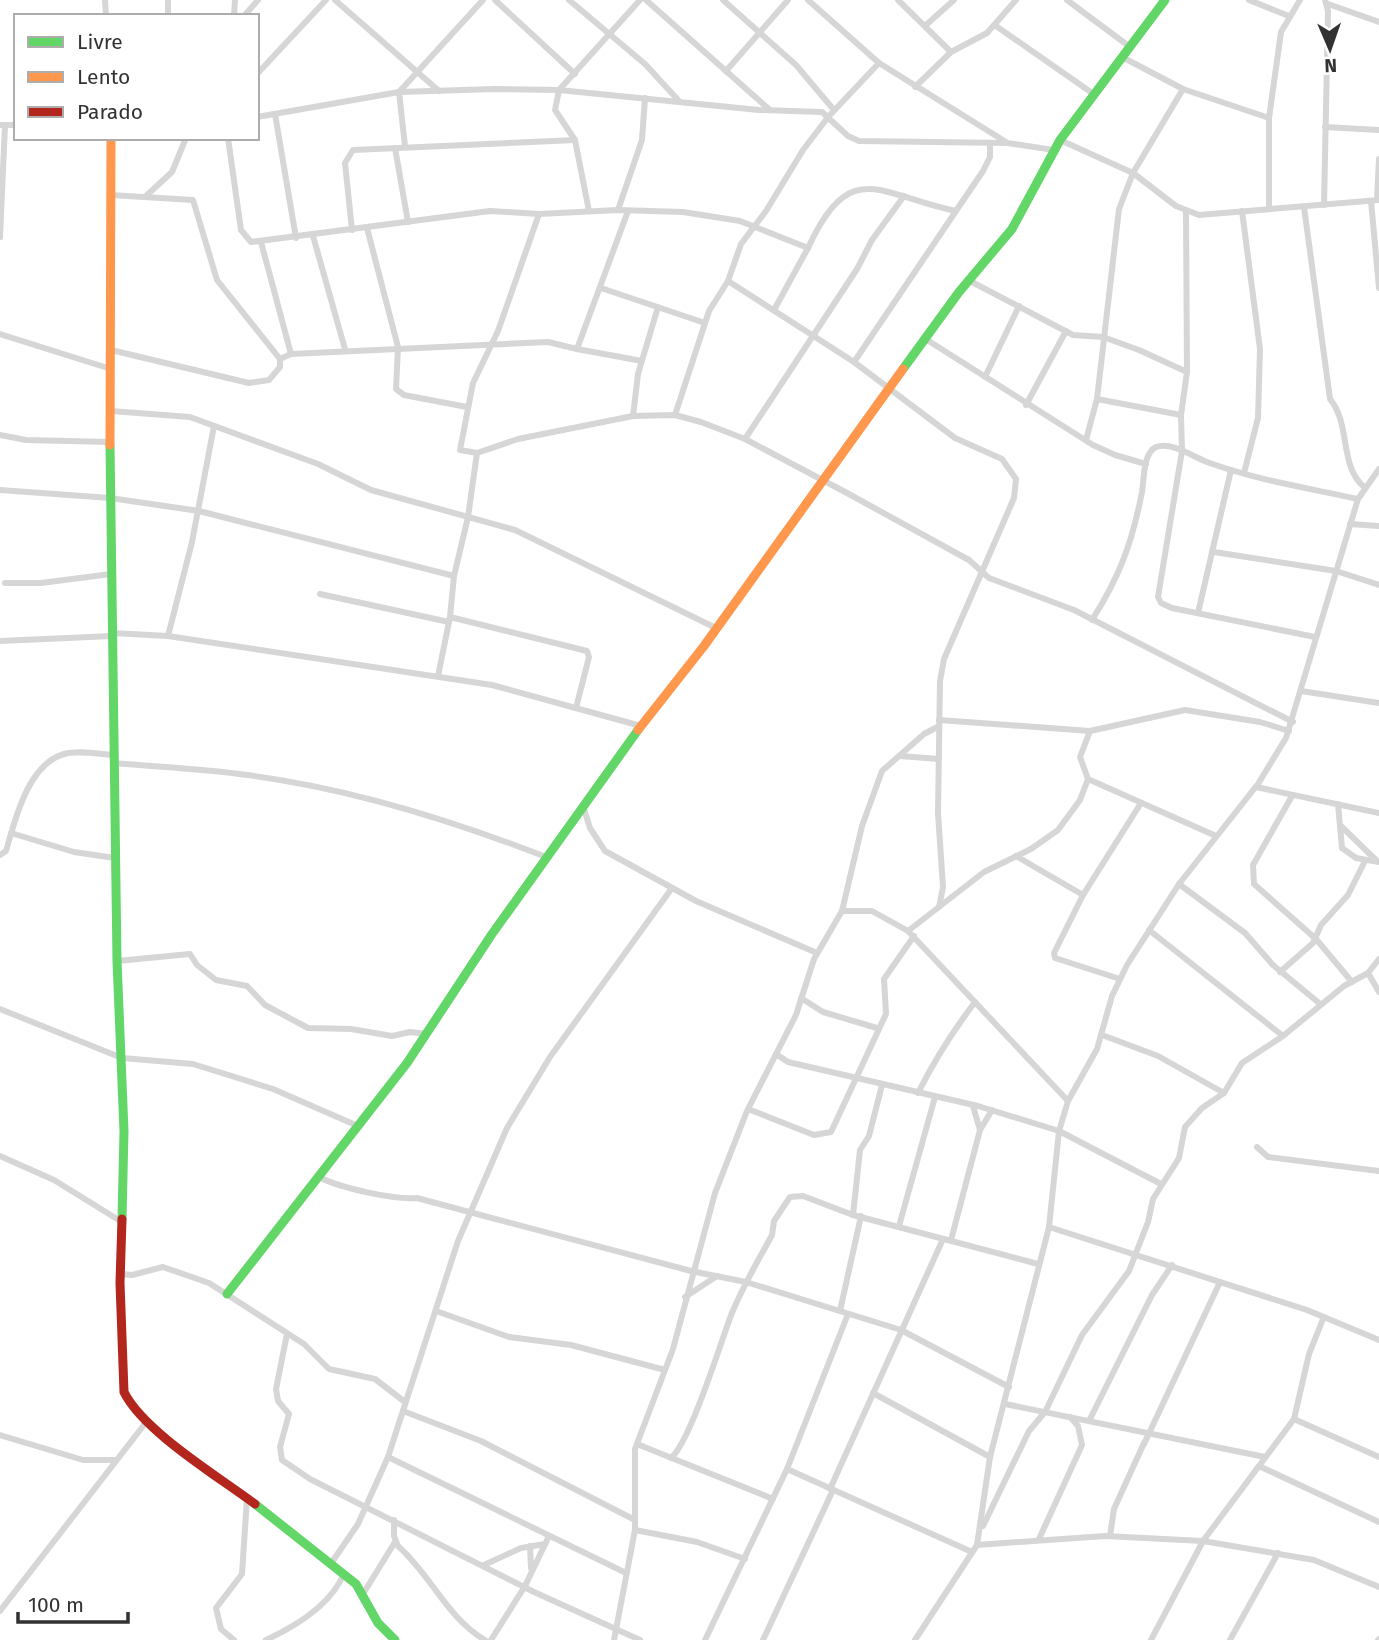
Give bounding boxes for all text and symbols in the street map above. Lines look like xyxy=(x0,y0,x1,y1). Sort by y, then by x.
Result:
legend xyxy=(14,14,259,140)
north arrow xyxy=(1295,14,1365,84)
text: Livre xyxy=(77,29,123,55)
text: N xyxy=(1324,54,1337,77)
text: Lento xyxy=(77,64,130,90)
text: Parado xyxy=(77,99,143,125)
scale bar xyxy=(18,1580,128,1624)
text: 100 m xyxy=(28,1592,84,1618)

